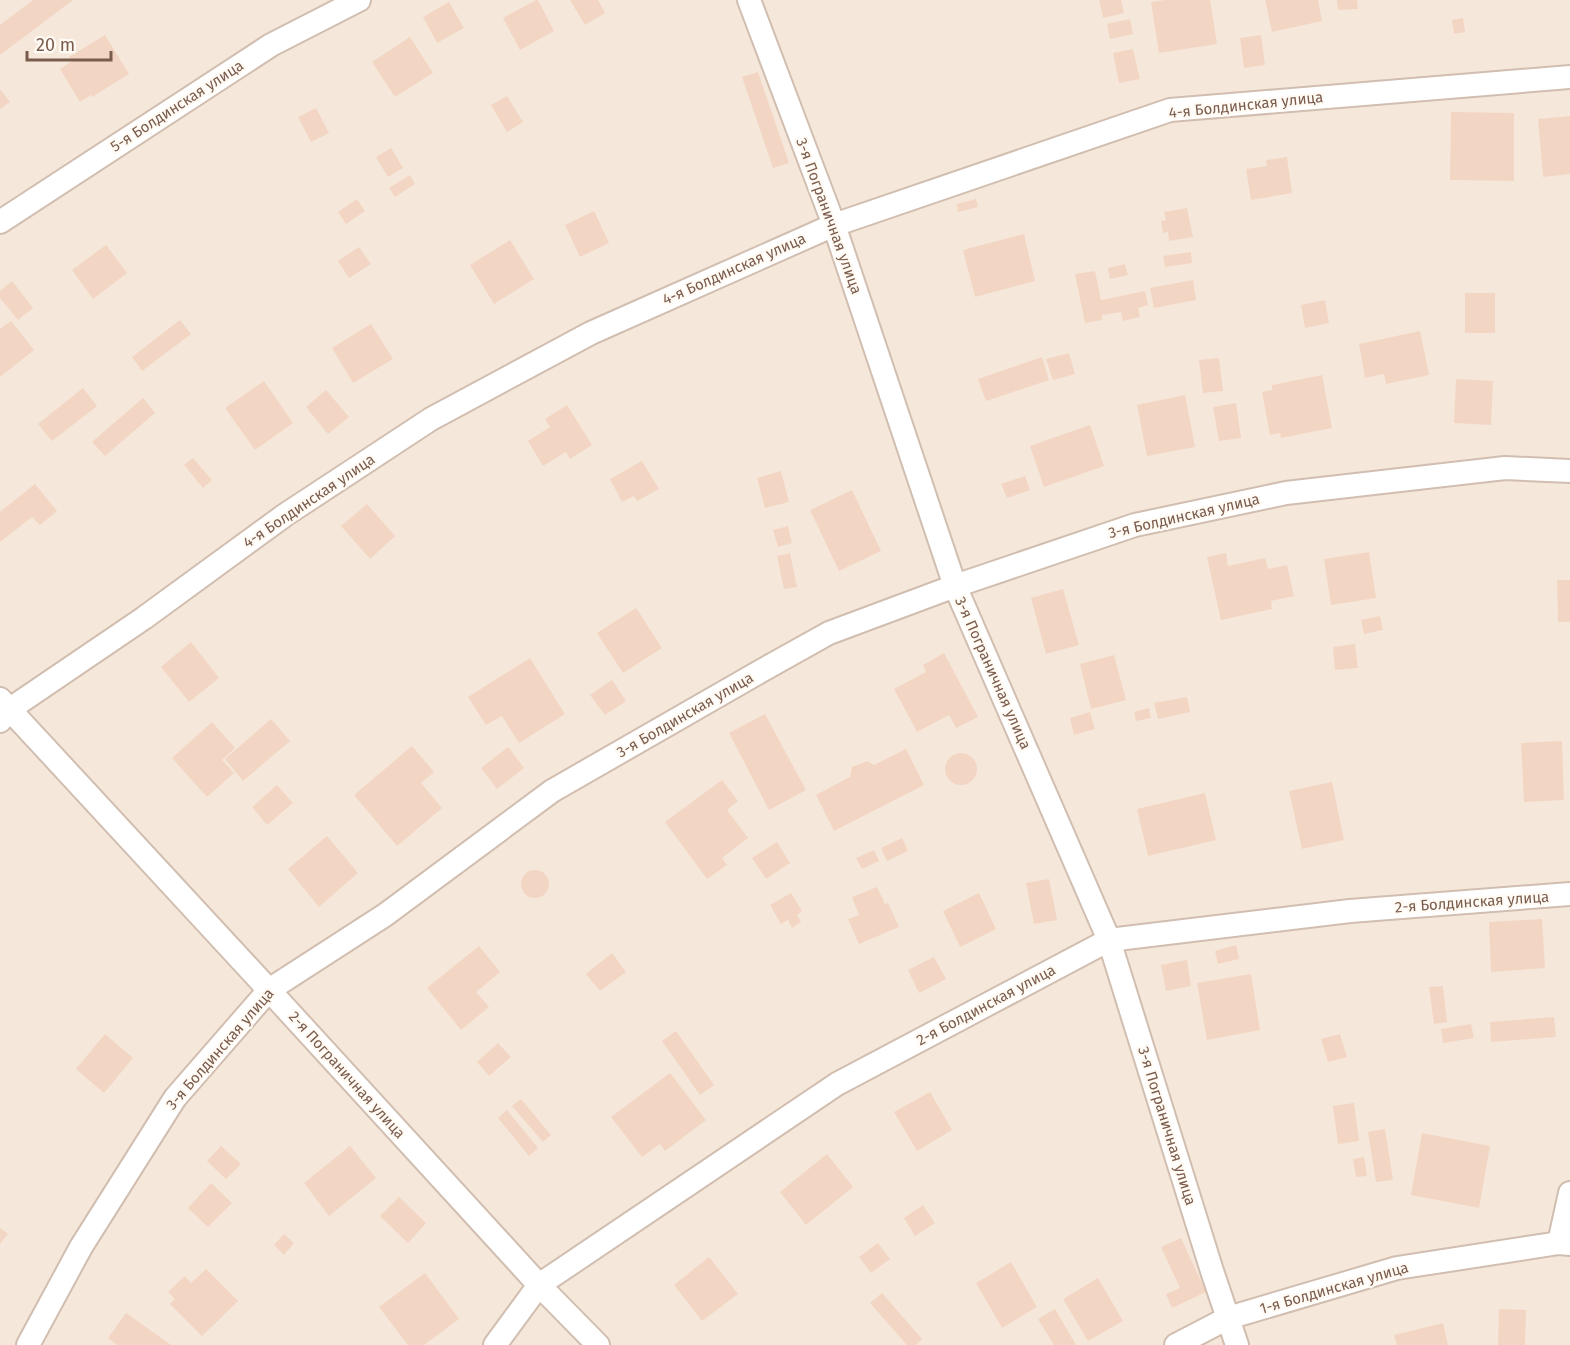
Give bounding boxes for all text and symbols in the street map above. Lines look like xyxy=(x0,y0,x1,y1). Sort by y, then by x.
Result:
scale bar xyxy=(27,24,111,62)
text: 20 m xyxy=(36,34,75,56)
street label: 5-я Болдинская улица xyxy=(107,56,247,156)
street label: 4-я Болдинская улица xyxy=(1168,88,1324,122)
street label: 3-я Пограничная улица xyxy=(792,135,866,297)
street label: 4-я Болдинская улица xyxy=(659,229,809,309)
street label: 4-я Болдинская улица xyxy=(240,450,378,552)
street label: 3-я Болдинская улица xyxy=(1107,490,1261,542)
street label: 3-я Пограничная улица xyxy=(951,594,1035,752)
street label: 3-я Болдинская улица xyxy=(614,669,756,761)
street label: 2-я Болдинская улица xyxy=(1394,888,1550,916)
street label: 2-я Болдинская улица xyxy=(914,961,1058,1049)
street label: 3-я Болдинская улица xyxy=(162,985,278,1113)
street label: 2-я Пограничная улица xyxy=(285,1008,409,1142)
street label: 3-я Пограничная улица xyxy=(1134,1044,1200,1208)
street label: 1-я Болдинская улица xyxy=(1258,1258,1410,1318)

